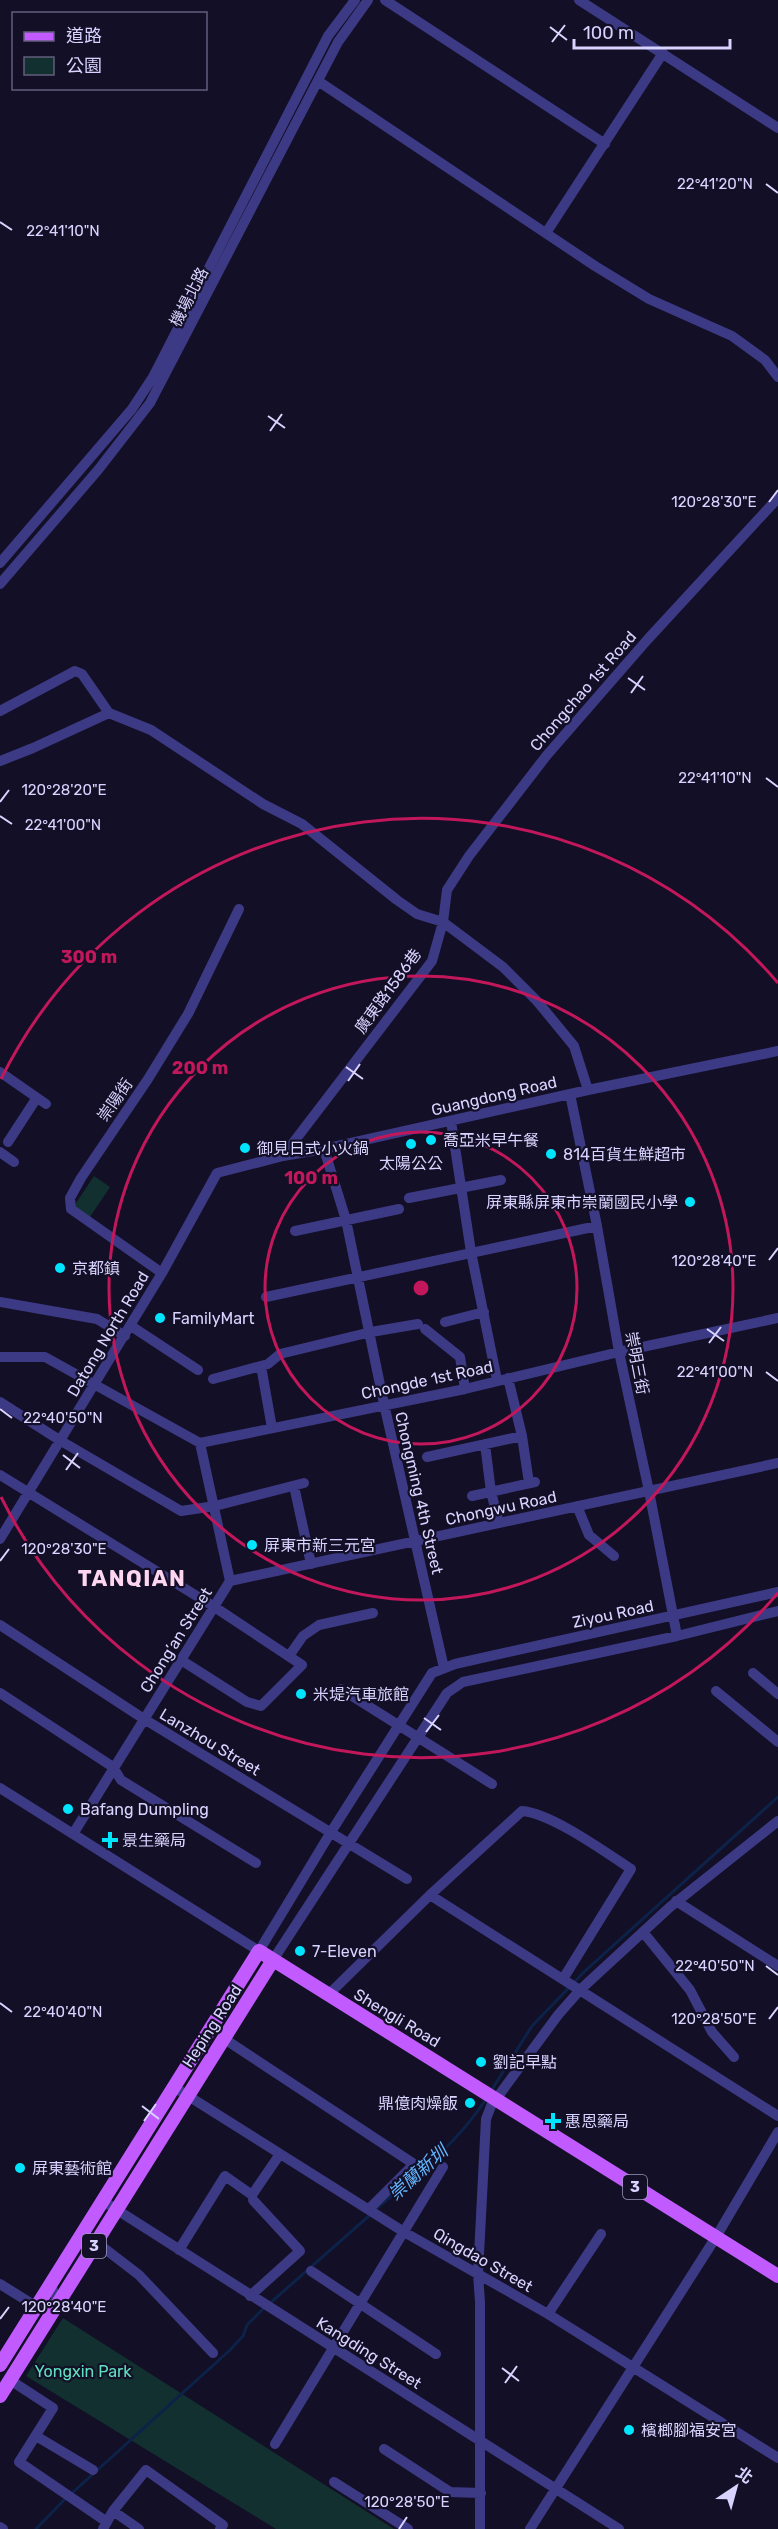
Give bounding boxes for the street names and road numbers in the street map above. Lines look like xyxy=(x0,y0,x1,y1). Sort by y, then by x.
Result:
street label: 機場北路 xyxy=(166,264,212,330)
street label: Chongchao 1st Road xyxy=(526,627,640,755)
street label: 廣東路1586巷 xyxy=(351,945,425,1037)
street label: Guangdong Road xyxy=(429,1072,559,1120)
street label: 崇陽街 xyxy=(93,1075,137,1125)
street label: Datong North Road xyxy=(63,1268,153,1400)
street label: 崇明三街 xyxy=(622,1330,652,1396)
street label: Chongde 1st Road xyxy=(359,1357,495,1403)
street label: Chongming 4th Street xyxy=(391,1410,447,1576)
street label: Chongwu Road xyxy=(444,1487,558,1529)
street label: Chong’an Street xyxy=(136,1584,216,1696)
street label: Ziyou Road xyxy=(571,1596,655,1632)
street label: Lanzhou Street xyxy=(156,1704,264,1780)
street label: Heping Road xyxy=(178,1981,246,2071)
street label: Shengli Road xyxy=(350,1985,444,2051)
road number: 3 xyxy=(623,2175,647,2199)
street label: Qingdao Street xyxy=(430,2224,536,2296)
road number: 3 xyxy=(82,2234,106,2258)
street label: Kangding Street xyxy=(313,2313,425,2393)

